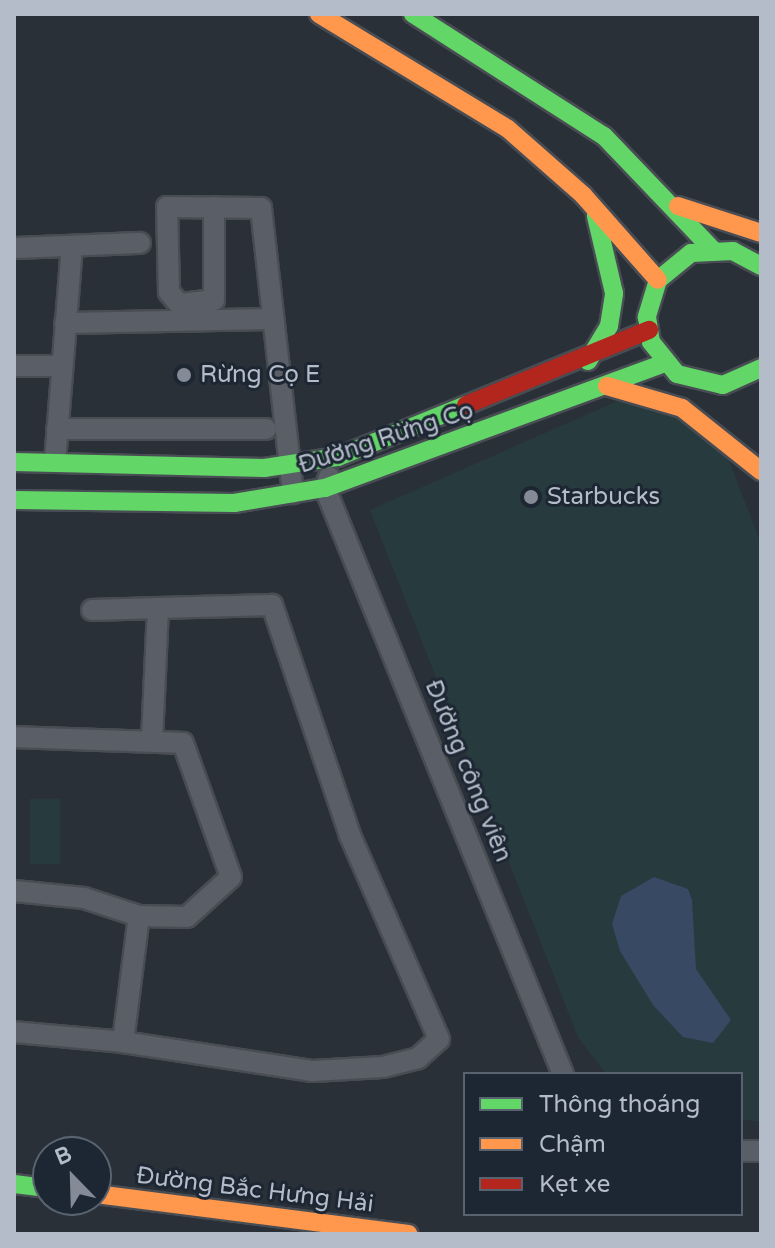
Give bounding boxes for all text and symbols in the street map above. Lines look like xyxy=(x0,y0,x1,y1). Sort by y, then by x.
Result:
place label: Rừng Cọ E xyxy=(200,361,320,389)
marker: Rừng Cọ E xyxy=(175,366,193,384)
street label: Đường Rừng Cọ xyxy=(295,396,477,480)
place label: Starbucks xyxy=(547,483,660,511)
marker: Starbucks xyxy=(522,488,540,506)
street label: Đường công viên xyxy=(418,676,518,866)
legend xyxy=(463,1072,743,1216)
text: Thông thoáng xyxy=(539,1090,700,1119)
text: Chậm xyxy=(539,1130,606,1159)
north arrow xyxy=(32,1136,112,1216)
text: B xyxy=(51,1141,76,1171)
street label: Đường Bắc Hưng Hải xyxy=(135,1161,375,1219)
text: Kẹt xe xyxy=(539,1170,610,1199)

